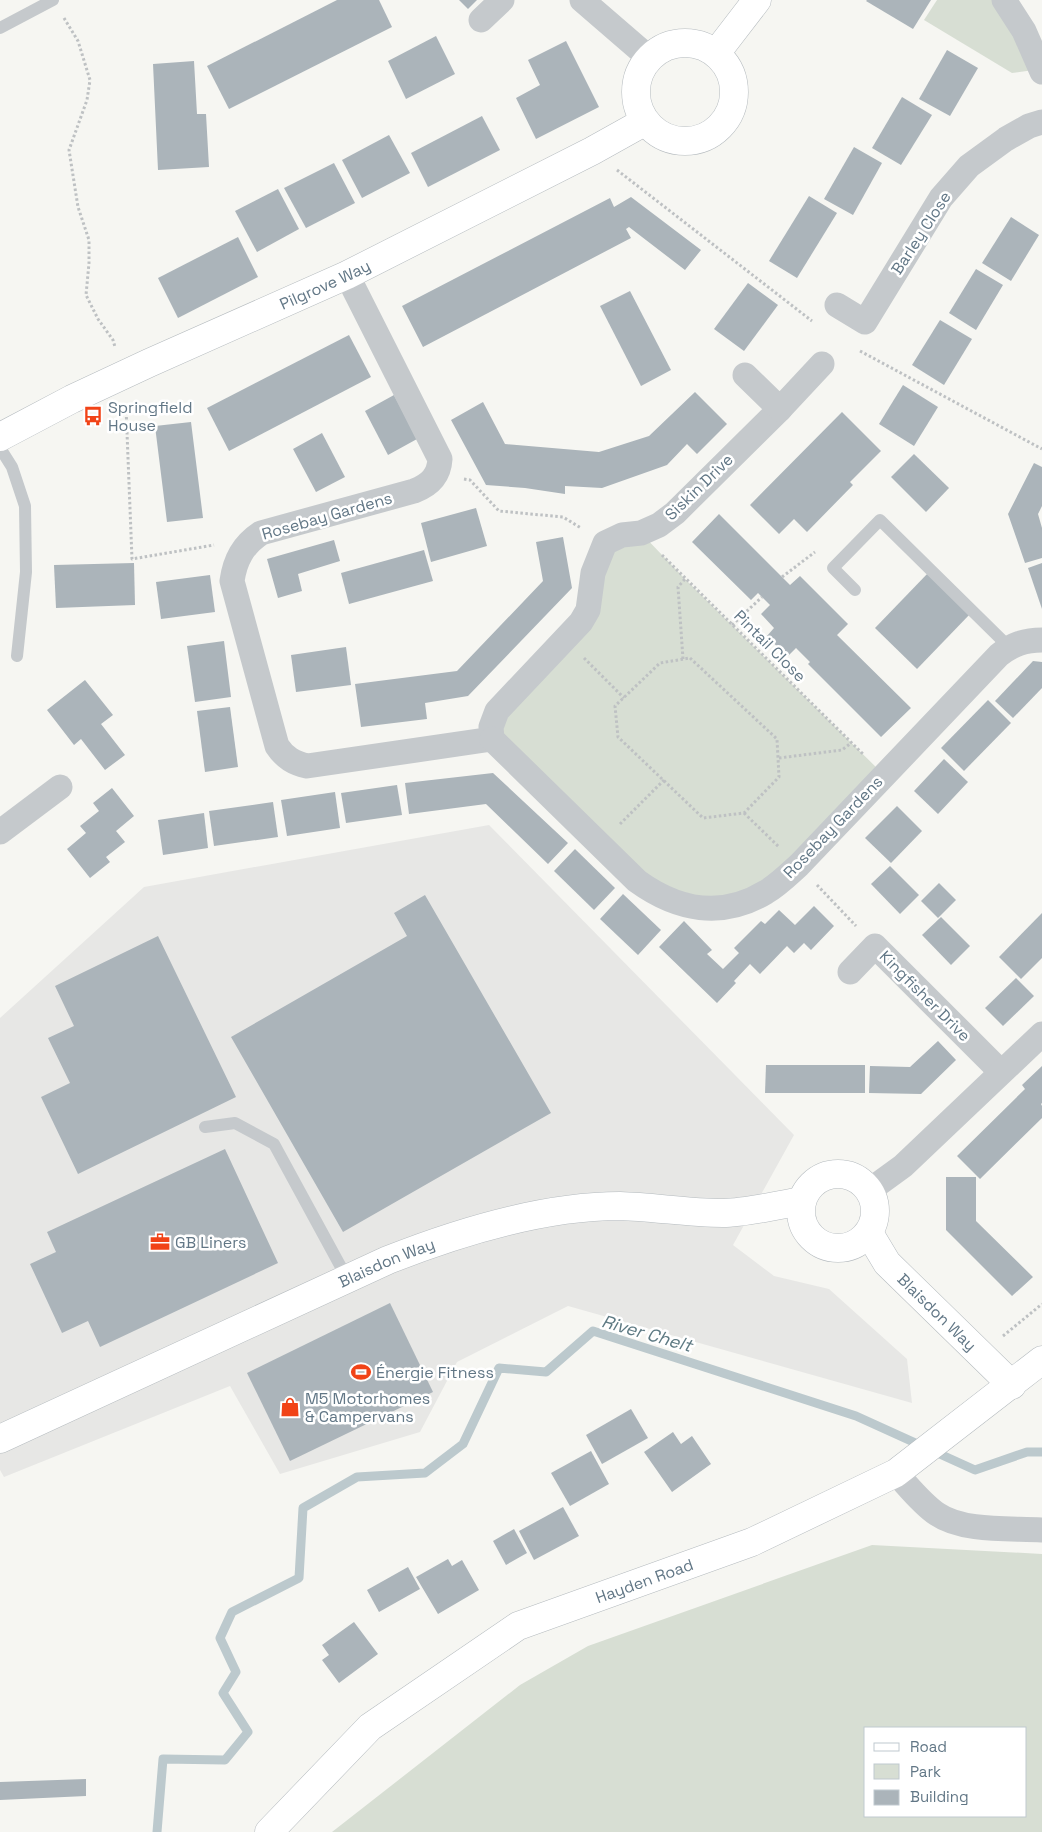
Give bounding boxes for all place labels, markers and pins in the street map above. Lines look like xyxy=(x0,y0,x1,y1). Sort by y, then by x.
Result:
place label: Springfield House xyxy=(108,397,192,436)
bus stop icon: Springfield House xyxy=(82,405,104,427)
office icon: GB Liners xyxy=(149,1231,171,1253)
place label: GB Liners xyxy=(175,1232,247,1253)
sports icon: Énergie Fitness xyxy=(350,1361,372,1383)
place label: Énergie Fitness xyxy=(376,1362,494,1383)
place label: M5 Motorhomes & Campervans xyxy=(305,1388,430,1427)
shop icon: M5 Motorhomes & Campervans xyxy=(279,1396,301,1418)

